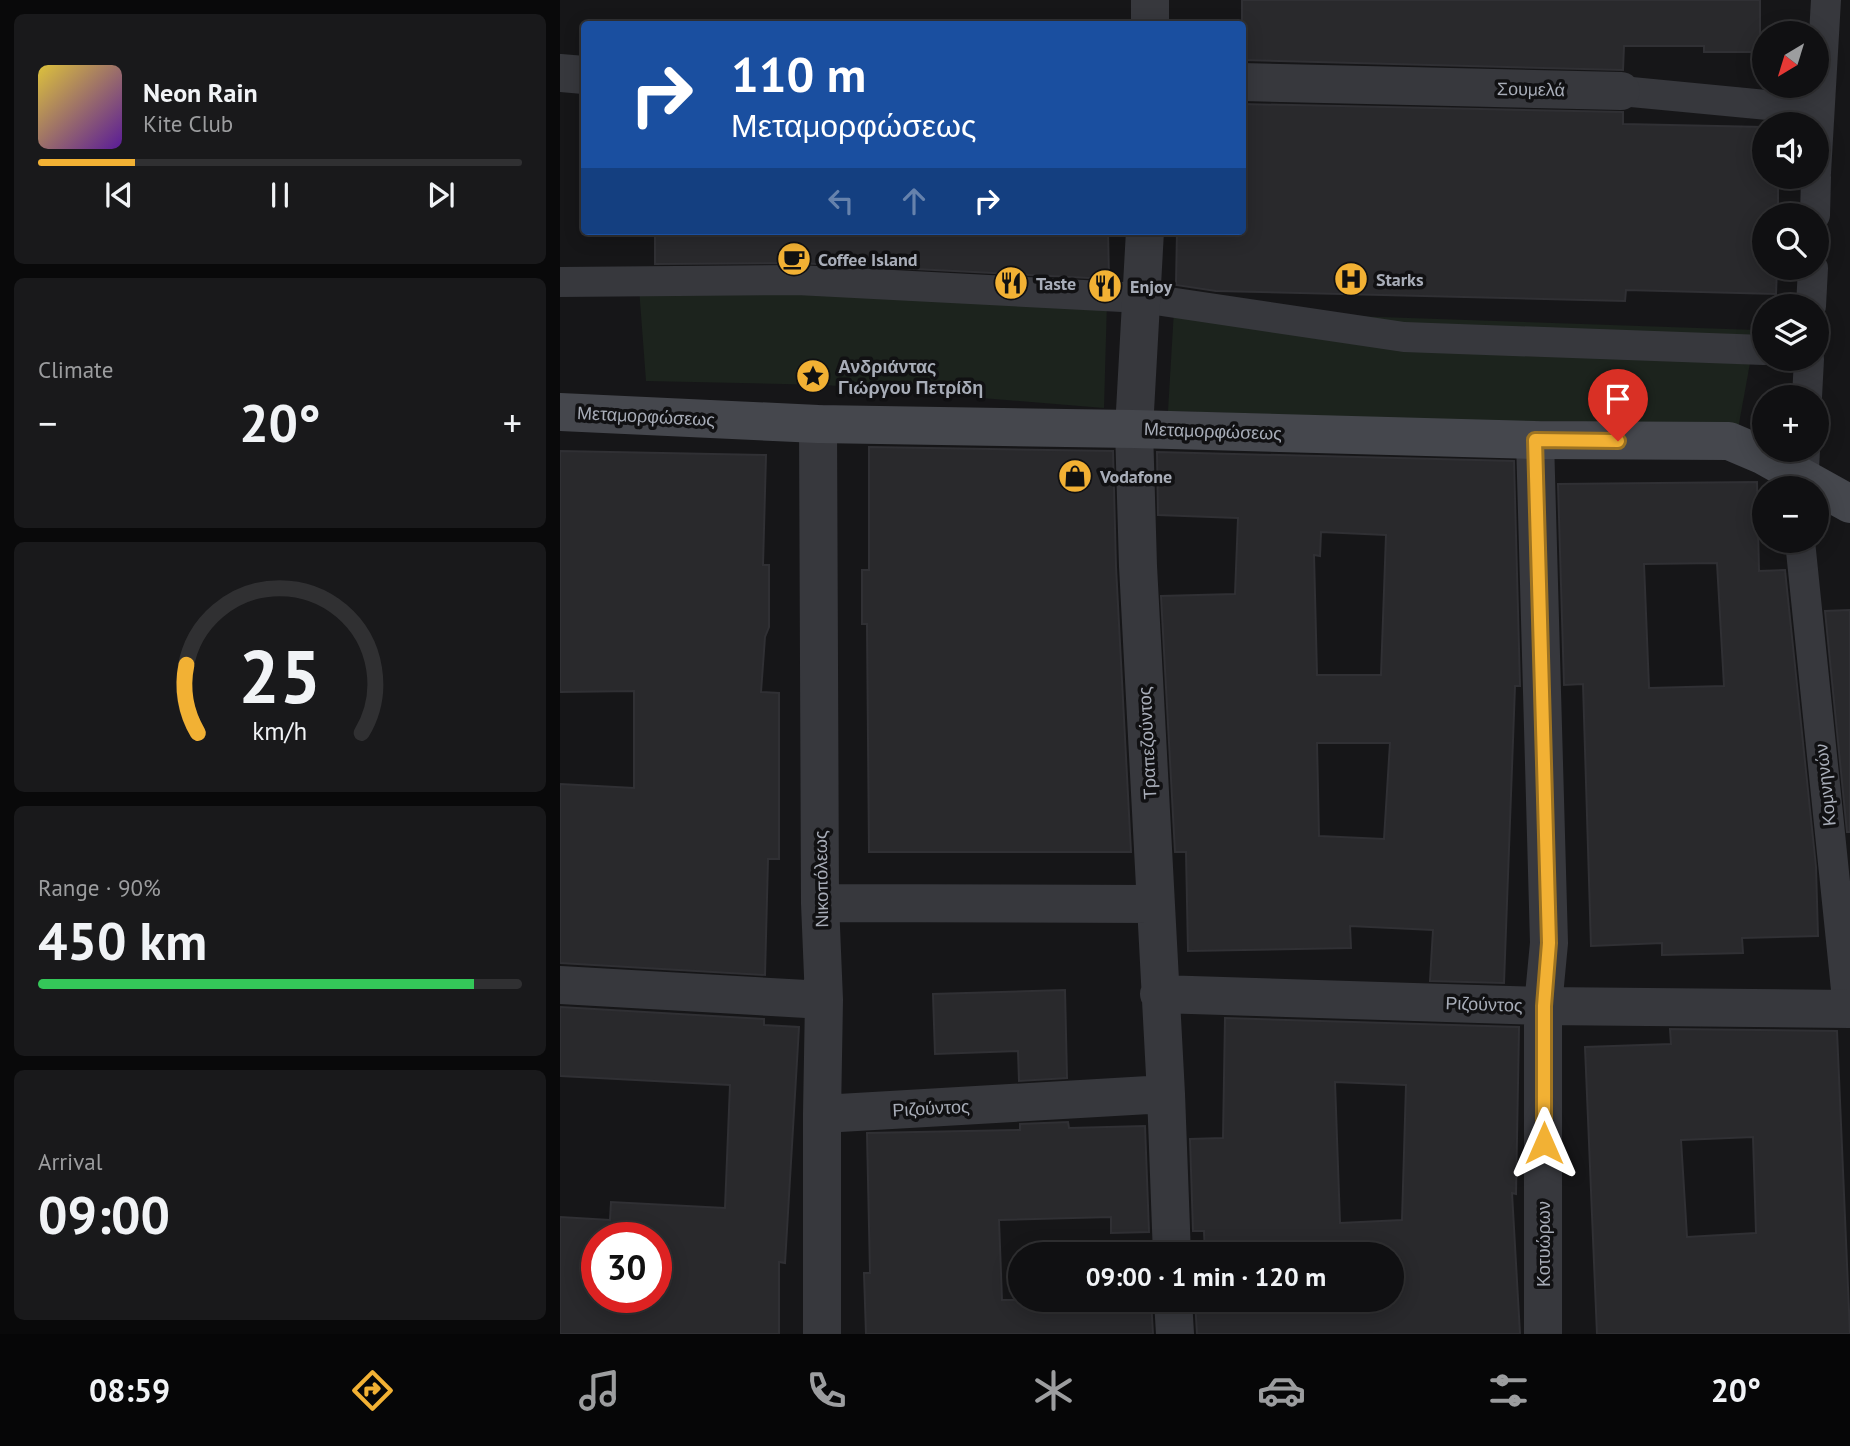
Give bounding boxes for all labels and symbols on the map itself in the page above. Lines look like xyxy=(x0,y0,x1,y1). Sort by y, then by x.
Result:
north arrow xyxy=(1752,21,1829,98)
street label: Σουμελά xyxy=(1497,77,1565,101)
cafe icon: Coffee Island xyxy=(775,240,813,278)
place label: Coffee Island xyxy=(818,248,918,271)
hospital icon: Starks xyxy=(1332,260,1370,298)
restaurant icon: Taste xyxy=(992,264,1030,302)
restaurant icon: Enjoy xyxy=(1086,267,1124,305)
place label: Starks xyxy=(1376,268,1424,291)
place label: Taste xyxy=(1036,272,1076,295)
place label: Enjoy xyxy=(1130,275,1172,298)
place label: Ανδριάντας Γιώργου Πετρίδη xyxy=(838,355,983,399)
place icon: Ανδριάντας Γιώργου Πετρίδη xyxy=(794,357,832,395)
pin xyxy=(1588,369,1648,441)
street label: Μεταμορφώσεως xyxy=(576,401,716,431)
street label: Μεταμορφώσεως xyxy=(1144,417,1283,445)
shop icon: Vodafone xyxy=(1056,457,1094,495)
place label: Vodafone xyxy=(1099,465,1172,488)
street label: Τραπεζούντος xyxy=(1133,686,1161,800)
street label: Κομνηνών xyxy=(1809,743,1841,827)
street label: Νικοπόλεως xyxy=(809,830,833,928)
street label: Ριζούντος xyxy=(1445,991,1523,1017)
street label: Ριζούντος xyxy=(892,1094,970,1122)
position arrow xyxy=(1507,1106,1581,1180)
street label: Κοτυώρων xyxy=(1532,1201,1555,1287)
speed limit sign: 30 xyxy=(581,1222,672,1313)

